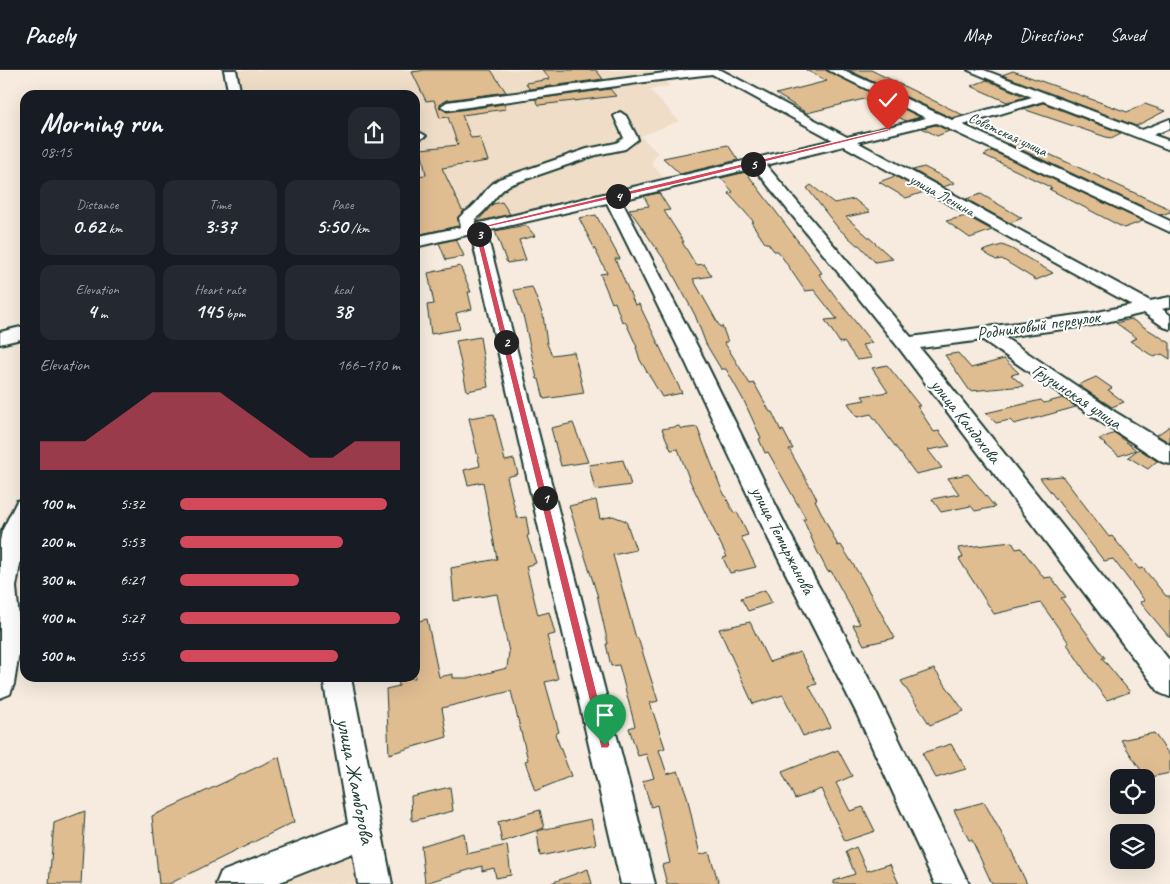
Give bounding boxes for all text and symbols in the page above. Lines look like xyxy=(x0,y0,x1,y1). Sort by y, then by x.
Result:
text: Pacely xyxy=(25,20,75,50)
text: Map xyxy=(964,24,991,46)
text: Directions xyxy=(1019,24,1082,46)
text: Saved xyxy=(1110,24,1145,46)
pin xyxy=(867,79,909,130)
icon: check xyxy=(874,86,902,114)
text: Morning run xyxy=(40,105,162,140)
button: share xyxy=(348,107,400,159)
street label: Советская улица xyxy=(965,108,1051,162)
text: 08:15 xyxy=(40,142,72,162)
pin: 5 xyxy=(740,152,766,176)
text: 5 xyxy=(750,156,757,173)
street label: улица Ленина xyxy=(905,169,979,222)
pin: 4 xyxy=(606,184,630,208)
text: 4 xyxy=(615,188,622,205)
text: Distance xyxy=(76,196,118,213)
text: Time xyxy=(209,196,231,213)
text: Pace xyxy=(332,196,353,213)
text: 0.62 xyxy=(72,213,105,239)
text: 3:37 xyxy=(204,213,236,239)
text: 5:50 xyxy=(316,213,348,239)
text: km xyxy=(105,220,122,237)
text: /km xyxy=(348,220,369,237)
pin: 3 xyxy=(466,222,492,246)
text: 3 xyxy=(476,226,483,243)
text: Elevation xyxy=(76,281,119,298)
text: Heart rate xyxy=(194,281,246,298)
text: kcal xyxy=(333,281,352,298)
text: 4 xyxy=(87,298,96,324)
text: 145 xyxy=(195,298,223,324)
text: 38 xyxy=(333,298,352,324)
text: m xyxy=(96,305,108,322)
text: bpm xyxy=(223,305,245,322)
street label: Родниковый переулок xyxy=(975,305,1103,345)
pin: 2 xyxy=(494,330,518,354)
text: 2 xyxy=(503,334,510,351)
text: Elevation xyxy=(40,355,89,375)
text: 166–170 m xyxy=(337,355,400,375)
street label: Грузинская улица xyxy=(1028,358,1127,435)
street label: улица Кандохова xyxy=(926,374,1006,468)
street label: улица Темиржанова xyxy=(746,481,820,599)
pin: 1 xyxy=(532,486,558,510)
text: 1 xyxy=(542,490,549,507)
text: 100 m xyxy=(40,494,75,514)
text: 5:32 xyxy=(120,494,145,514)
text: 200 m xyxy=(40,532,75,552)
text: 5:53 xyxy=(120,532,145,552)
text: 300 m xyxy=(40,570,75,590)
text: 6:21 xyxy=(120,570,145,590)
text: 400 m xyxy=(40,608,75,628)
text: 5:27 xyxy=(120,608,145,628)
text: 500 m xyxy=(40,646,74,666)
text: 5:55 xyxy=(120,646,145,666)
pin xyxy=(584,694,626,745)
icon: arrive xyxy=(591,701,619,729)
street label: улица Жамборова xyxy=(331,714,381,848)
map controls xyxy=(1110,769,1155,869)
button: locate xyxy=(1110,769,1155,814)
button: layers xyxy=(1110,824,1155,869)

